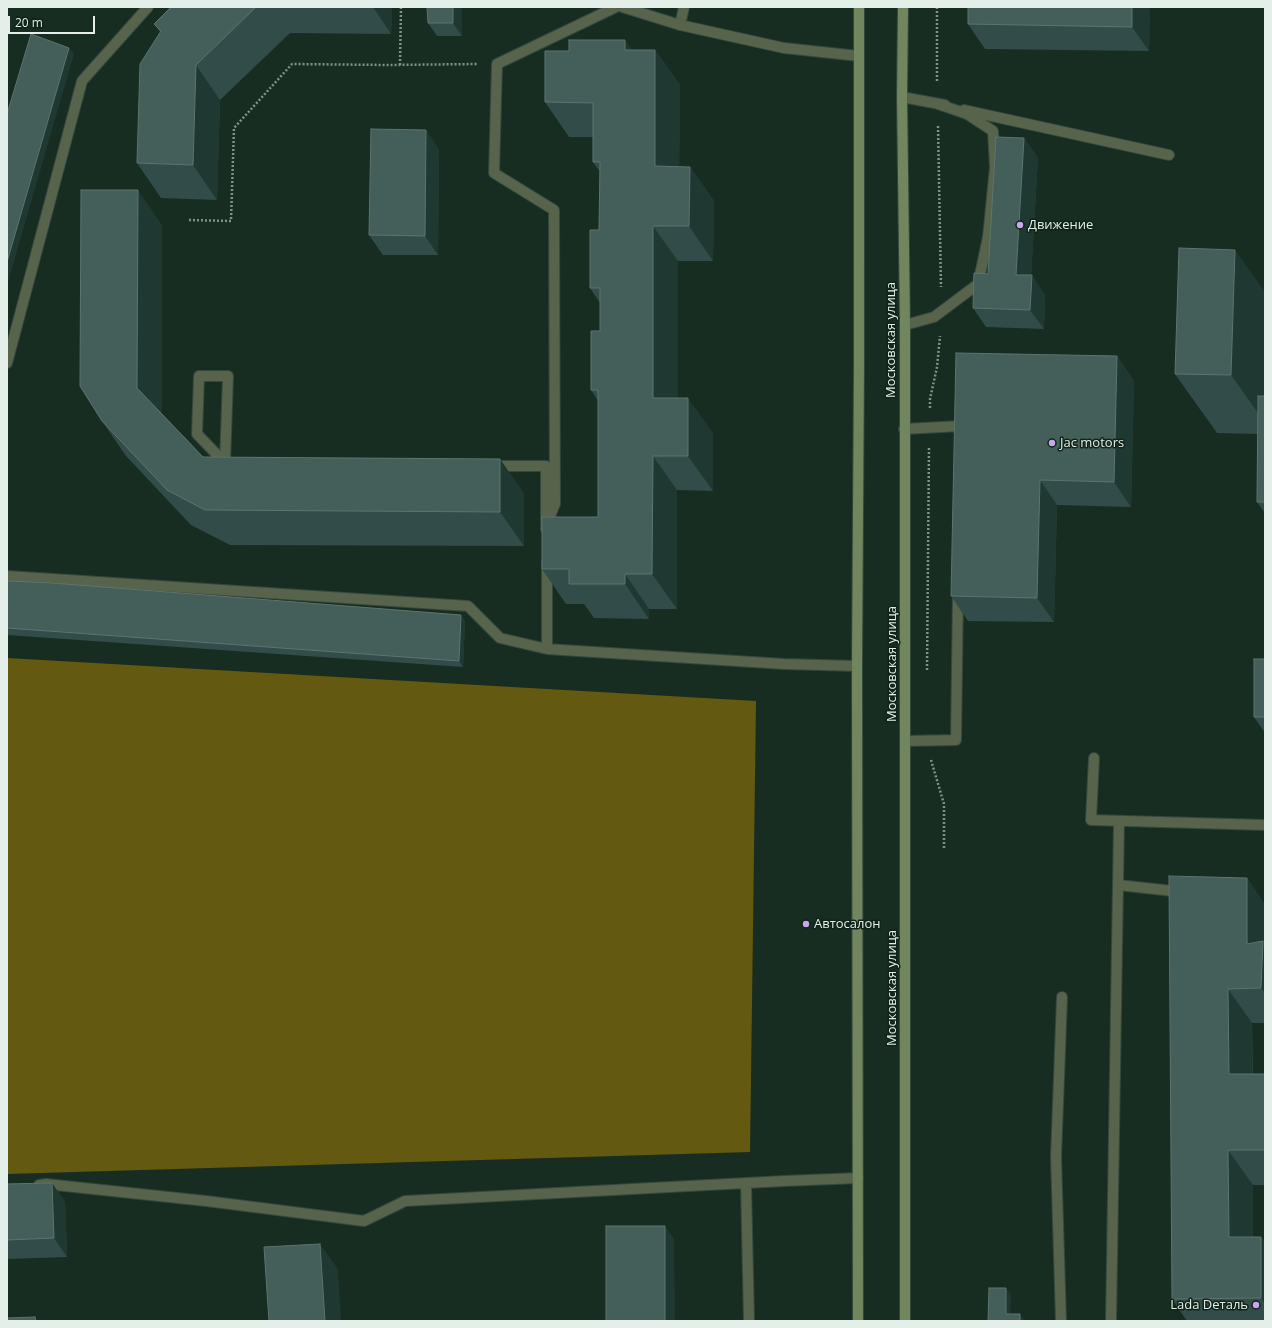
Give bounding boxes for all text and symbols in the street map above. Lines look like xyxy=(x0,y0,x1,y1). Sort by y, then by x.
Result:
scale bar xyxy=(10,8,97,34)
text: 20 m xyxy=(15,14,43,31)
place label: Движение xyxy=(1028,217,1093,233)
marker: Движение xyxy=(1015,220,1025,230)
street label: Московская улица xyxy=(883,282,899,398)
place label: Jac motors xyxy=(1060,435,1124,451)
marker: Jac motors xyxy=(1047,438,1057,448)
street label: Московская улица xyxy=(884,606,900,722)
place label: Автосалон xyxy=(814,916,881,932)
marker: Автосалон xyxy=(801,919,811,929)
street label: Московская улица xyxy=(884,930,900,1046)
place label: Lada Dеталь xyxy=(1170,1297,1248,1313)
marker: Lada Dеталь xyxy=(1251,1300,1261,1310)

